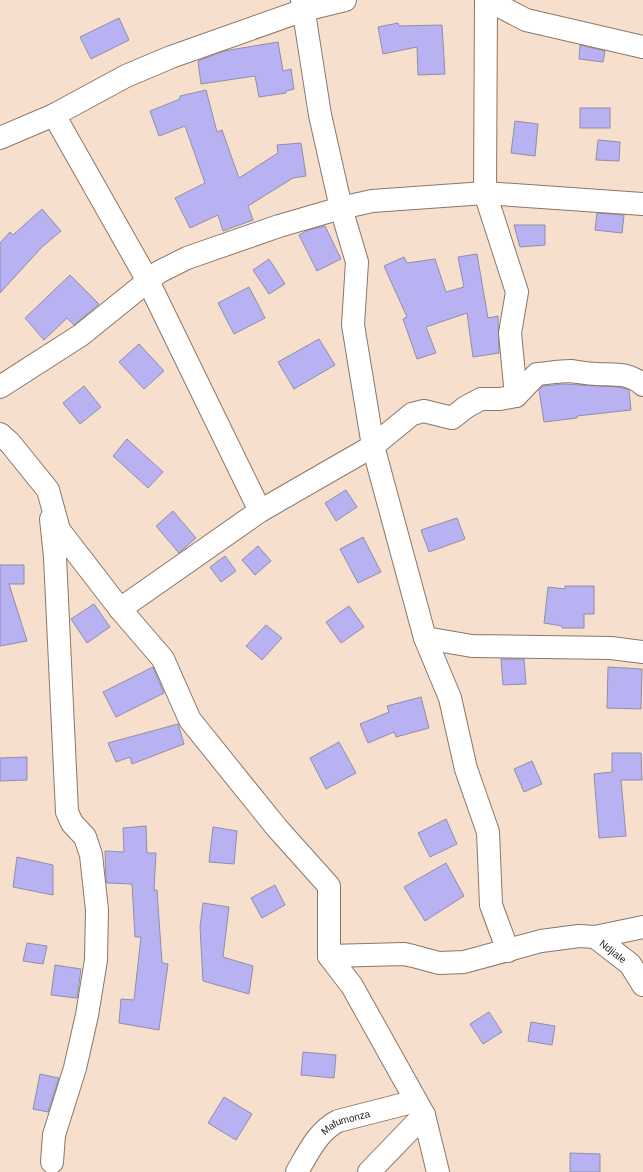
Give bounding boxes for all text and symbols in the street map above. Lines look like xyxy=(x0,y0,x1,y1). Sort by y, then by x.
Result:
street label: Ndjiale xyxy=(597,938,629,965)
street label: Mafumonza xyxy=(319,1108,372,1137)

